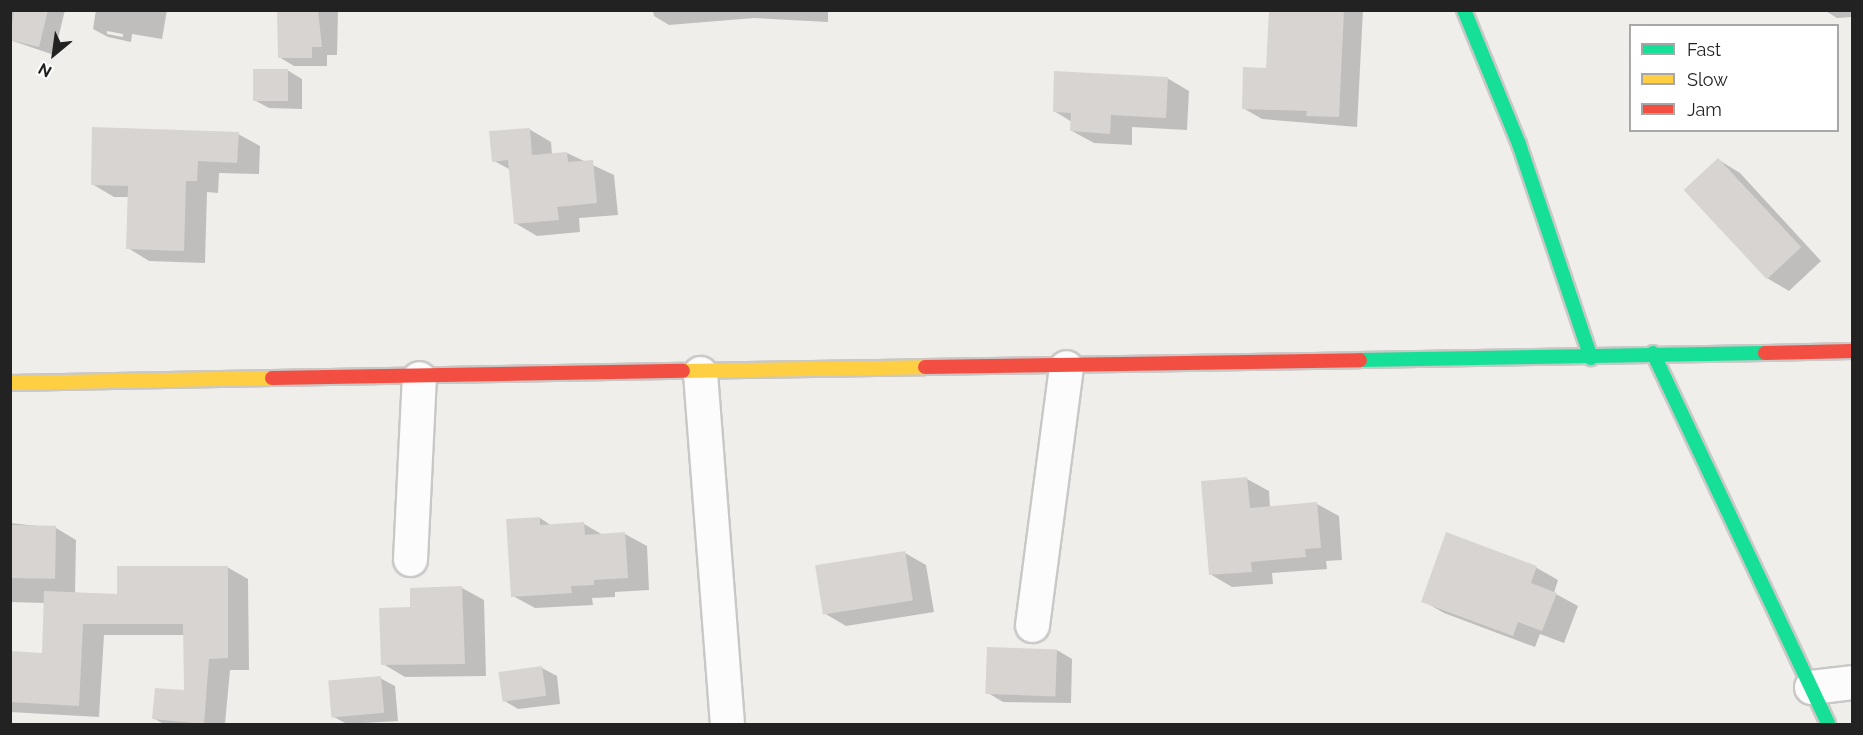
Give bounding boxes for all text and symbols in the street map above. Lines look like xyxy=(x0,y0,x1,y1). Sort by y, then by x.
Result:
north arrow xyxy=(24,24,84,84)
legend xyxy=(1629,24,1839,132)
text: Fast xyxy=(1687,39,1721,60)
text: N xyxy=(35,59,55,81)
text: Slow xyxy=(1687,69,1728,90)
text: Jam xyxy=(1687,99,1722,120)

